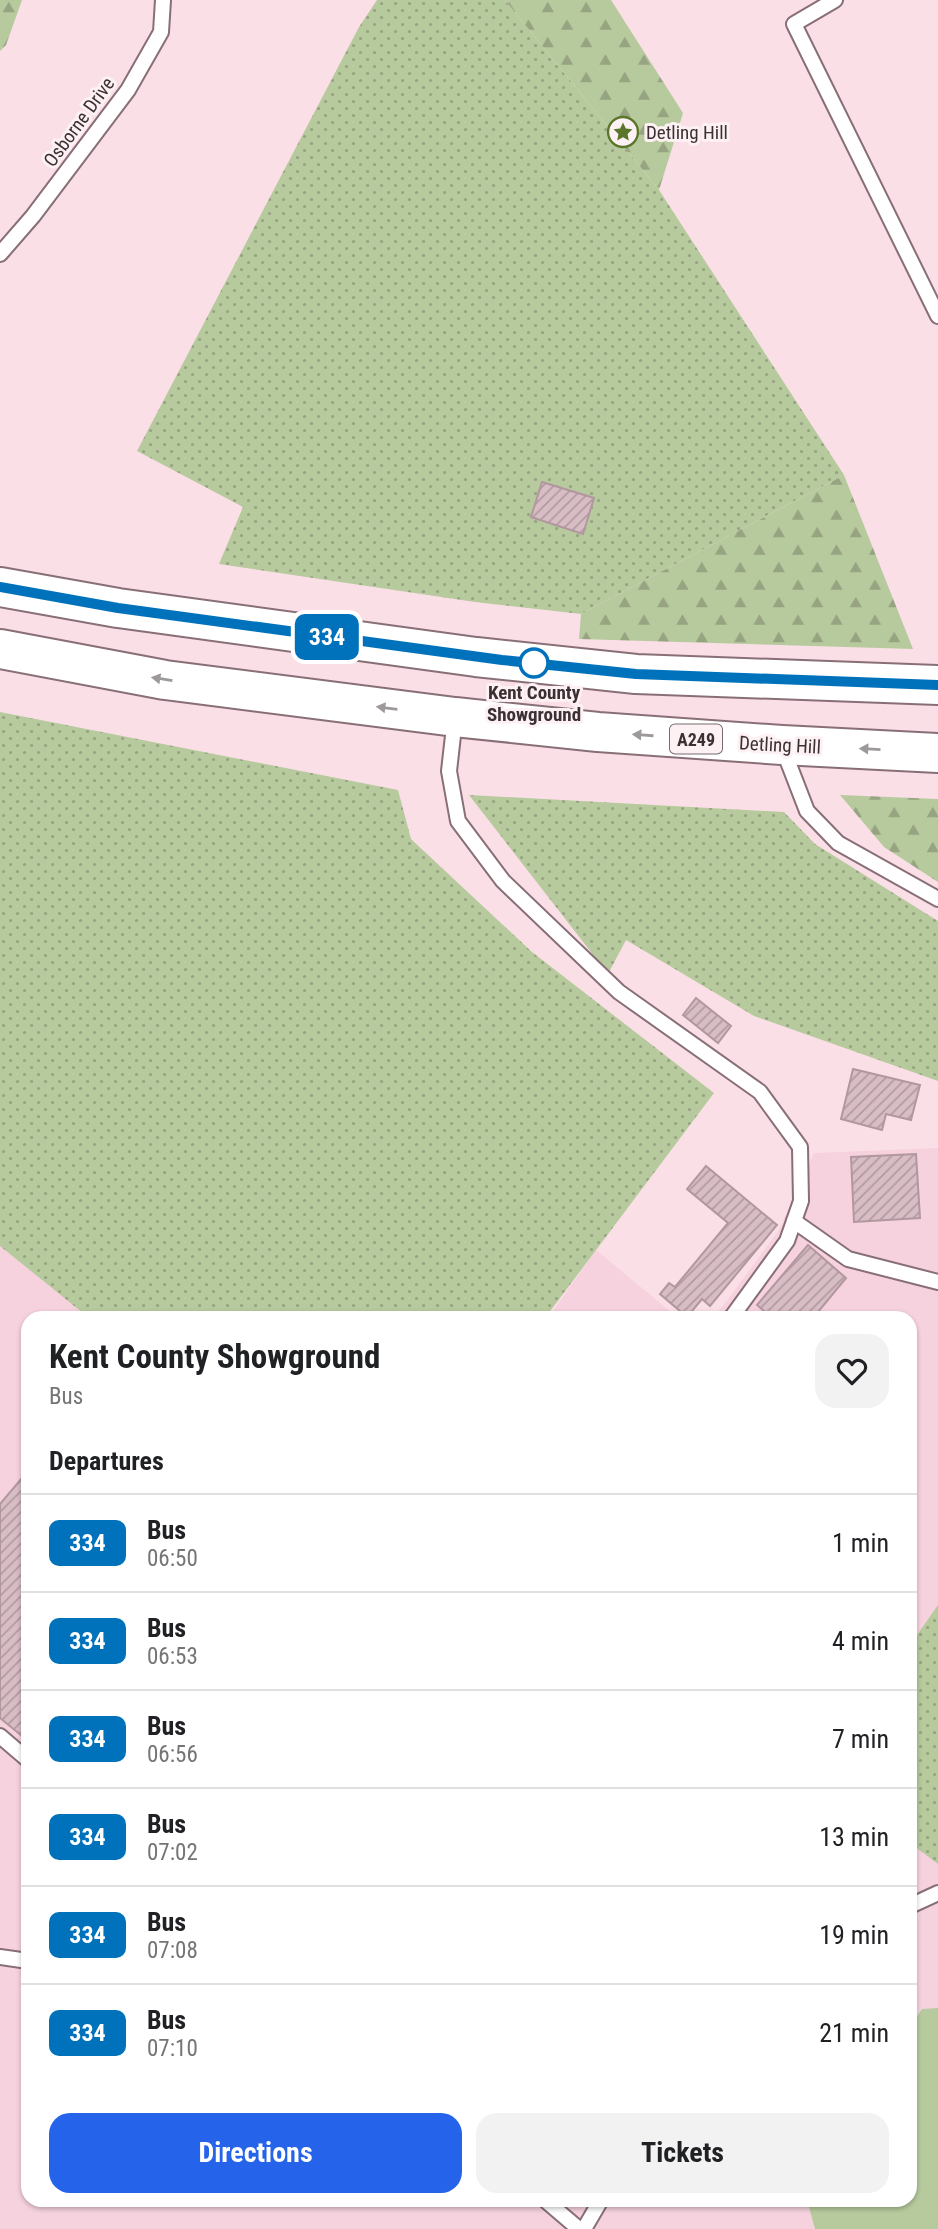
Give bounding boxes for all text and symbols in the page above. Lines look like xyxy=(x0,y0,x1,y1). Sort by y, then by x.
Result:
street label: Osborne Drive xyxy=(39,73,119,171)
place icon: Detling Hill xyxy=(606,115,640,149)
place label: Detling Hill xyxy=(646,121,728,144)
line badge: 334 xyxy=(287,614,367,660)
text: 334 xyxy=(309,623,345,651)
marker: Kent County Showground xyxy=(519,648,549,678)
one-way arrow xyxy=(150,673,172,684)
place label: Kent County Showground xyxy=(487,681,581,726)
one-way arrow xyxy=(376,703,398,714)
road number: A249 xyxy=(670,724,722,754)
one-way arrow xyxy=(632,729,654,740)
street label: Detling Hill xyxy=(739,731,821,759)
one-way arrow xyxy=(859,744,881,755)
button: heart xyxy=(815,1334,889,1408)
text: Kent County Showground xyxy=(49,1337,380,1376)
text: Bus xyxy=(49,1383,83,1410)
text: Departures xyxy=(49,1446,164,1476)
text: Bus xyxy=(147,1515,186,1545)
text: 1 min xyxy=(832,1528,889,1558)
text: 334 xyxy=(69,1529,106,1557)
text: 06:50 xyxy=(147,1545,198,1572)
text: Bus xyxy=(147,1613,186,1643)
text: 4 min xyxy=(832,1626,889,1656)
text: 334 xyxy=(69,1627,106,1655)
text: 06:53 xyxy=(147,1643,198,1670)
text: Bus xyxy=(147,1711,186,1741)
text: 7 min xyxy=(832,1724,889,1754)
text: 334 xyxy=(69,1725,106,1753)
text: 06:56 xyxy=(147,1741,198,1768)
text: Bus xyxy=(147,1809,186,1839)
text: 13 min xyxy=(819,1822,889,1852)
text: 334 xyxy=(69,1823,106,1851)
text: 07:02 xyxy=(147,1839,198,1866)
text: Bus xyxy=(147,1907,186,1937)
text: 19 min xyxy=(819,1920,889,1950)
text: 334 xyxy=(69,1921,106,1949)
text: 07:08 xyxy=(147,1937,198,1964)
text: Bus xyxy=(147,2005,186,2035)
text: 21 min xyxy=(819,2018,889,2048)
text: 334 xyxy=(69,2019,106,2047)
text: 07:10 xyxy=(147,2035,198,2062)
button: Directions xyxy=(49,2113,462,2193)
button: Tickets xyxy=(476,2113,889,2193)

